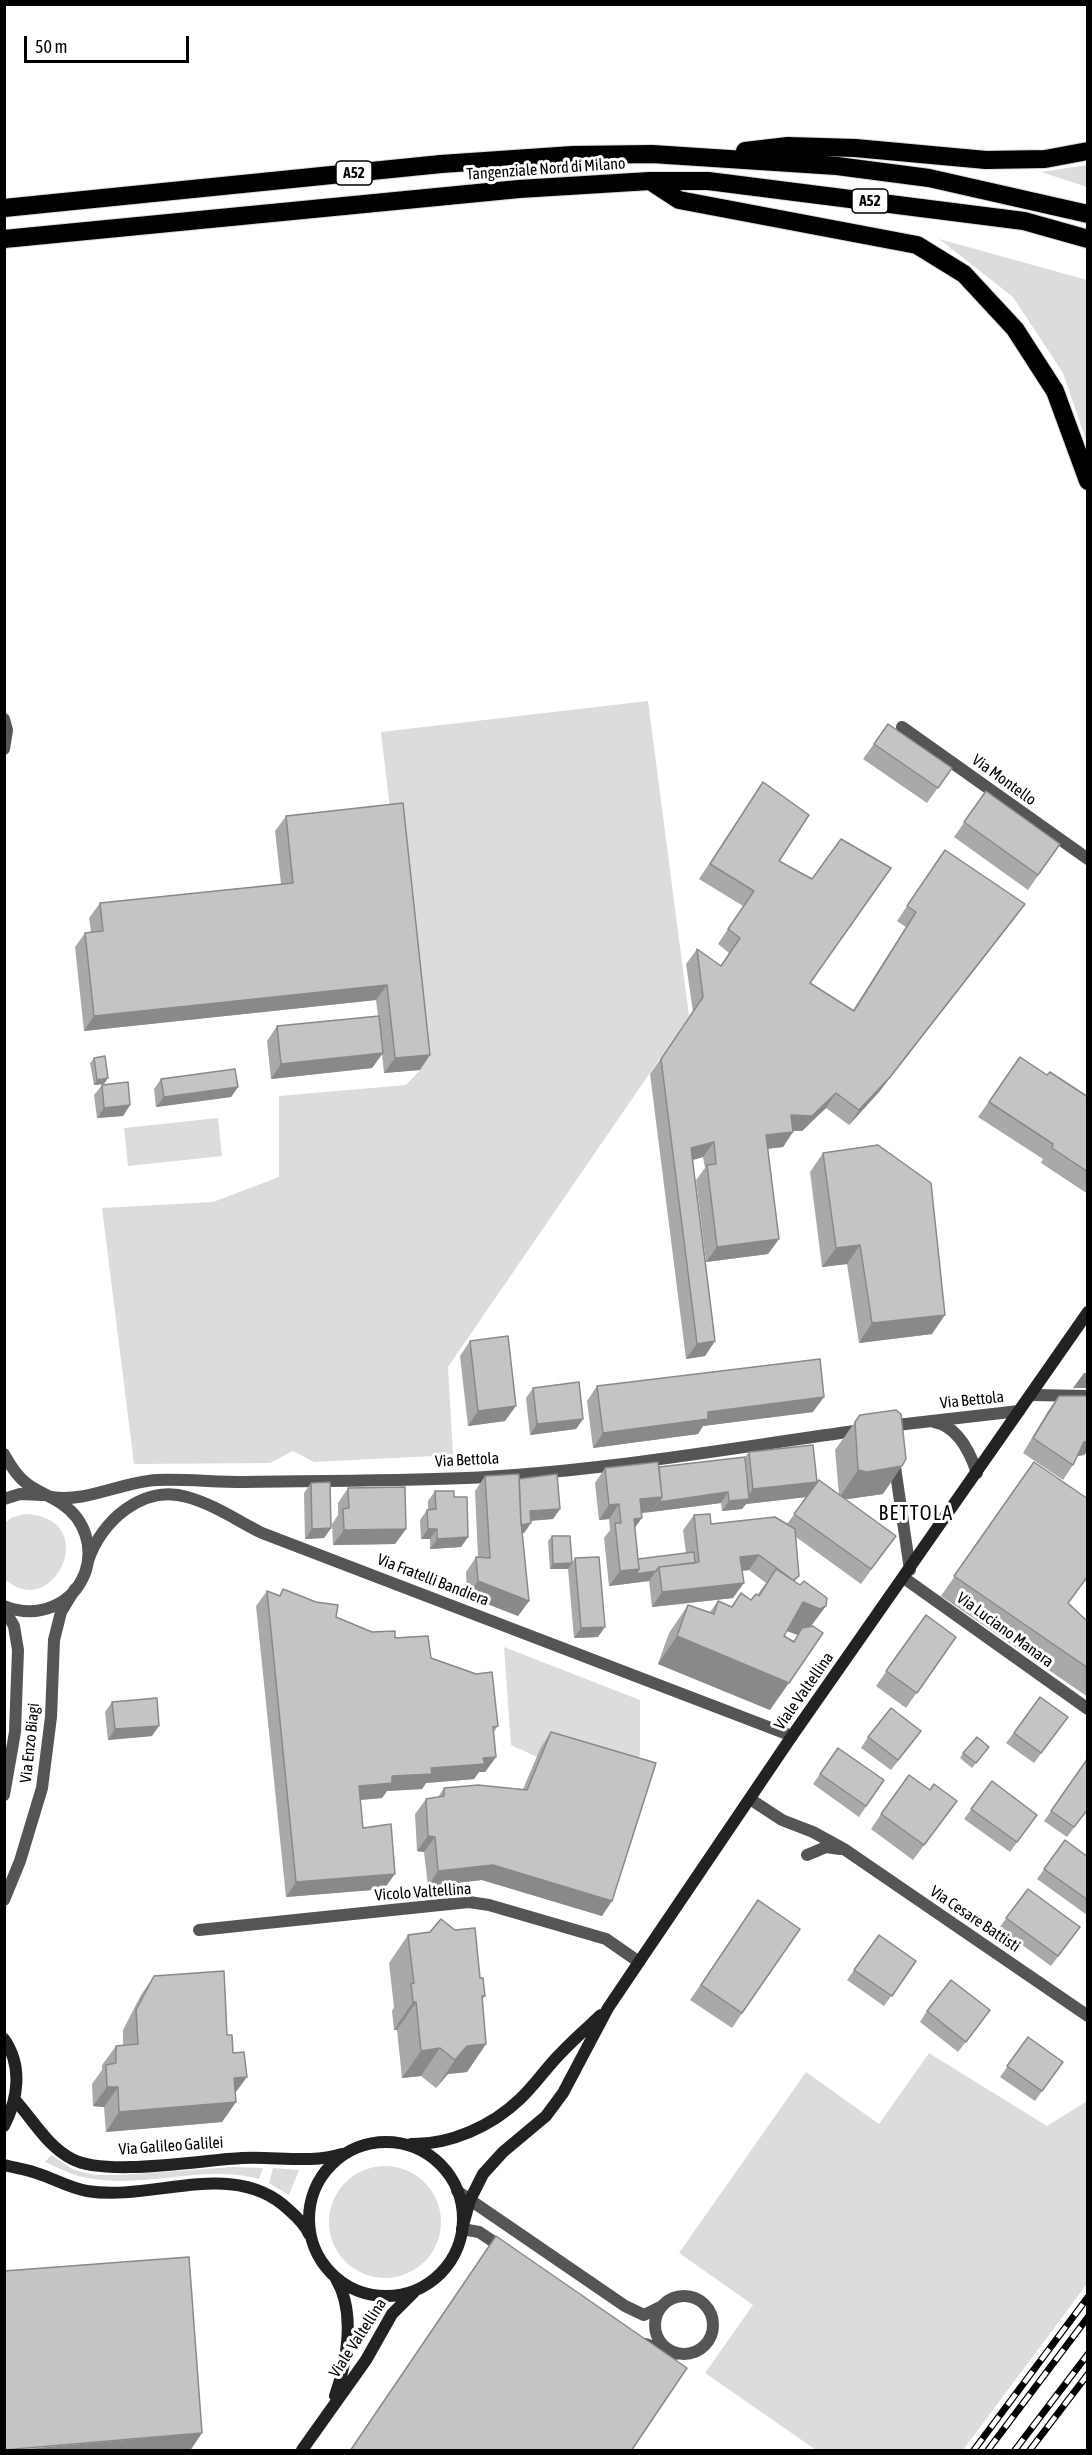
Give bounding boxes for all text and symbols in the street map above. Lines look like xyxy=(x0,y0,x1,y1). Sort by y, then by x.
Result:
scale bar xyxy=(27,24,192,62)
text: 50 m xyxy=(35,36,67,57)
street label: Tangenziale Nord di Milano xyxy=(466,154,626,184)
road number: A52 xyxy=(336,161,372,185)
road number: A52 xyxy=(852,189,888,213)
street label: Via Montello xyxy=(968,750,1040,810)
street label: Via Bettola xyxy=(939,1387,1005,1413)
street label: Via Bettola xyxy=(434,1449,500,1471)
district label: BETTOLA xyxy=(879,1502,953,1526)
street label: Via Fratelli Bandiera xyxy=(374,1550,492,1610)
street label: Via Luciano Manara xyxy=(953,1588,1057,1672)
street label: Viale Valtellina xyxy=(770,1648,838,1734)
street label: Via Enzo Biagi xyxy=(16,1702,44,1784)
street label: Vicolo Valtellina xyxy=(374,1879,472,1905)
street label: Via Cesare Battisti xyxy=(926,1882,1024,1956)
street label: Via Galileo Galilei xyxy=(118,2133,224,2159)
street label: Viale Valtellina xyxy=(325,2295,391,2381)

